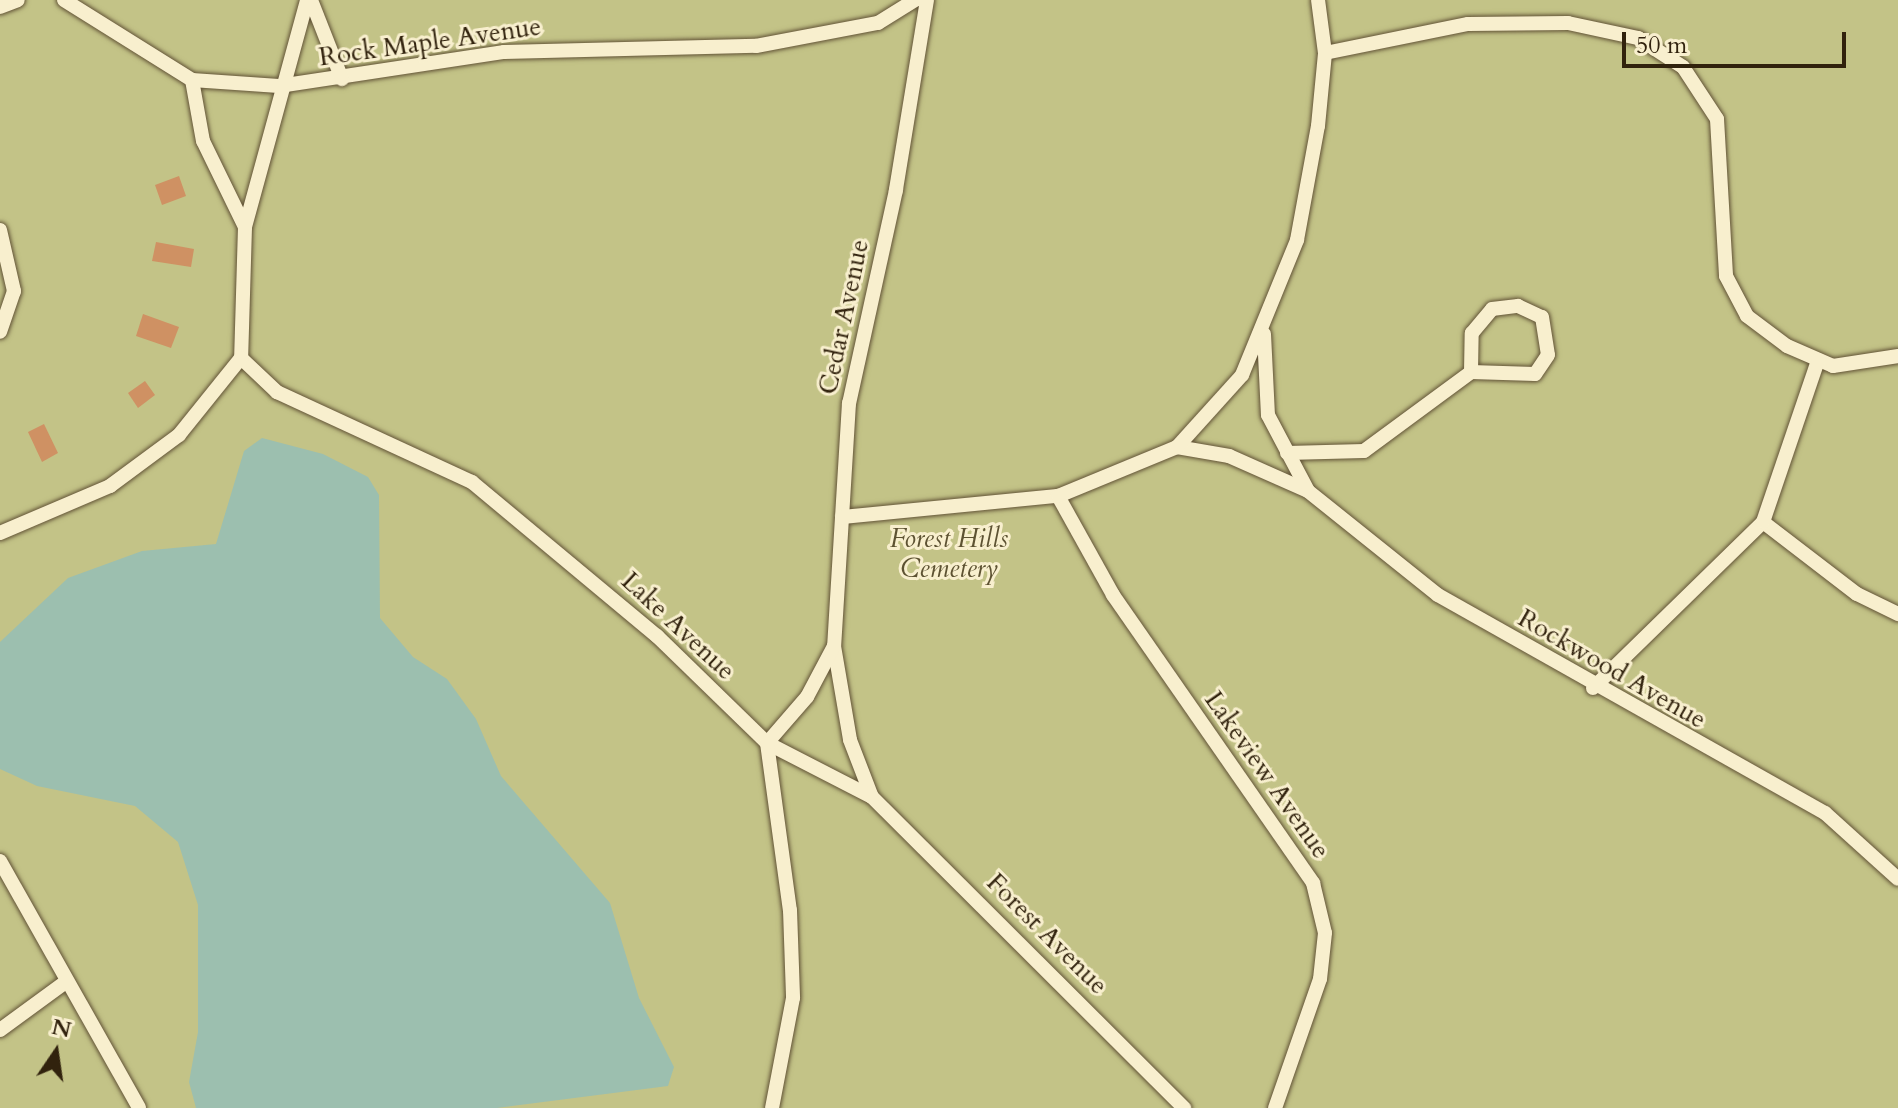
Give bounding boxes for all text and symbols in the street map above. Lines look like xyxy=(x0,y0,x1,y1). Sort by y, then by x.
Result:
street label: Rock Maple Avenue xyxy=(317,11,543,73)
scale bar xyxy=(1626,16,1850,66)
text: 50 m xyxy=(1636,29,1687,62)
street label: Cedar Avenue xyxy=(812,237,876,397)
park label: Forest Hills Cemetery xyxy=(890,523,1008,584)
street label: Lake Avenue xyxy=(615,565,741,687)
street label: Rockwood Avenue xyxy=(1512,603,1712,735)
street label: Lakeview Avenue xyxy=(1198,685,1336,865)
street label: Forest Avenue xyxy=(980,867,1114,1001)
north arrow xyxy=(16,1012,96,1092)
text: N xyxy=(49,1012,74,1045)

